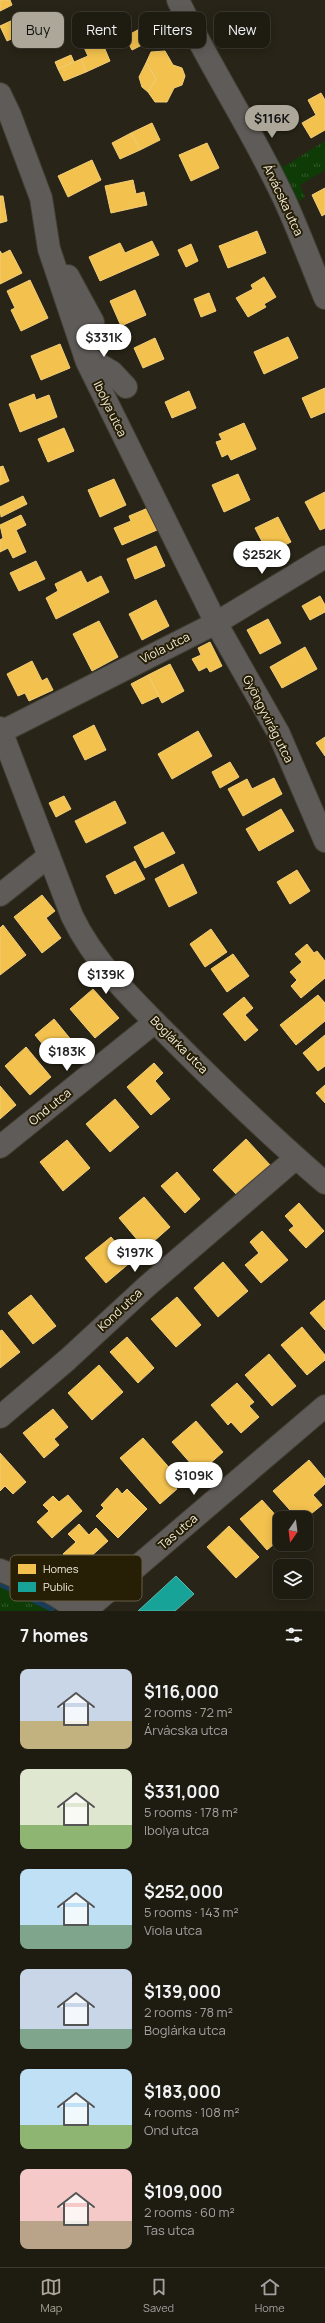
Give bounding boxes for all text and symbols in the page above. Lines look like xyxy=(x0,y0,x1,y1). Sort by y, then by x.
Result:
chip: Buy xyxy=(12,12,64,48)
chip: Rent xyxy=(72,12,131,48)
chip: Filters xyxy=(139,12,206,48)
chip: New xyxy=(214,12,270,48)
pin: $116K xyxy=(244,105,300,139)
text: $116K xyxy=(254,109,290,127)
street label: Árvácska utca xyxy=(259,161,307,238)
pin: $331K xyxy=(76,324,132,358)
text: $331K xyxy=(85,328,123,346)
street label: Ibolya utca xyxy=(90,378,131,439)
pin: $252K xyxy=(234,541,290,575)
text: $252K xyxy=(242,545,282,563)
street label: Viola utca xyxy=(137,628,193,667)
street label: Gyöngyvirág utca xyxy=(239,672,298,766)
pin: $139K xyxy=(78,961,134,995)
text: $139K xyxy=(87,965,125,983)
street label: Boglárka utca xyxy=(147,1012,212,1077)
pin: $183K xyxy=(39,1038,95,1072)
text: $183K xyxy=(48,1042,86,1060)
street label: Ond utca xyxy=(25,1084,75,1129)
pin: $197K xyxy=(107,1239,163,1273)
text: $197K xyxy=(116,1243,154,1261)
street label: Kond utca xyxy=(94,1285,146,1335)
pin: $109K xyxy=(166,1462,222,1496)
text: $109K xyxy=(175,1466,213,1484)
street label: Tas utca xyxy=(154,1510,201,1553)
north arrow xyxy=(273,1511,313,1551)
map controls xyxy=(273,1511,313,1599)
legend xyxy=(10,1555,142,1601)
button: layers xyxy=(273,1559,313,1599)
text: Homes xyxy=(43,1561,79,1576)
text: Public xyxy=(43,1579,74,1594)
text: 7 homes xyxy=(20,1624,88,1647)
icon: filters xyxy=(283,1624,305,1646)
text: $116,000 xyxy=(144,1680,219,1703)
icon: home xyxy=(52,1685,100,1733)
text: 2 rooms · 72 m² xyxy=(144,1703,233,1721)
text: Árvácska utca xyxy=(144,1721,228,1739)
text: $331,000 xyxy=(144,1780,220,1803)
icon: home xyxy=(52,1785,100,1833)
text: 5 rooms · 178 m² xyxy=(144,1803,238,1821)
text: Ibolya utca xyxy=(144,1821,209,1839)
text: $252,000 xyxy=(144,1880,223,1903)
icon: home xyxy=(52,1885,100,1933)
text: 5 rooms · 143 m² xyxy=(144,1903,239,1921)
text: Viola utca xyxy=(144,1921,202,1939)
text: $139,000 xyxy=(144,1980,221,2003)
icon: home xyxy=(52,1985,100,2033)
text: 2 rooms · 78 m² xyxy=(144,2003,233,2021)
text: Boglárka utca xyxy=(144,2021,226,2039)
text: $183,000 xyxy=(144,2080,221,2103)
icon: home xyxy=(52,2085,100,2133)
text: 4 rooms · 108 m² xyxy=(144,2103,240,2121)
text: Ond utca xyxy=(144,2121,198,2139)
text: $109,000 xyxy=(144,2180,223,2203)
icon: home xyxy=(52,2185,100,2233)
text: 2 rooms · 60 m² xyxy=(144,2203,235,2221)
text: Tas utca xyxy=(144,2221,195,2239)
tab: Map xyxy=(40,2276,62,2315)
tab: Saved xyxy=(143,2276,174,2315)
tab: Home xyxy=(255,2276,285,2315)

